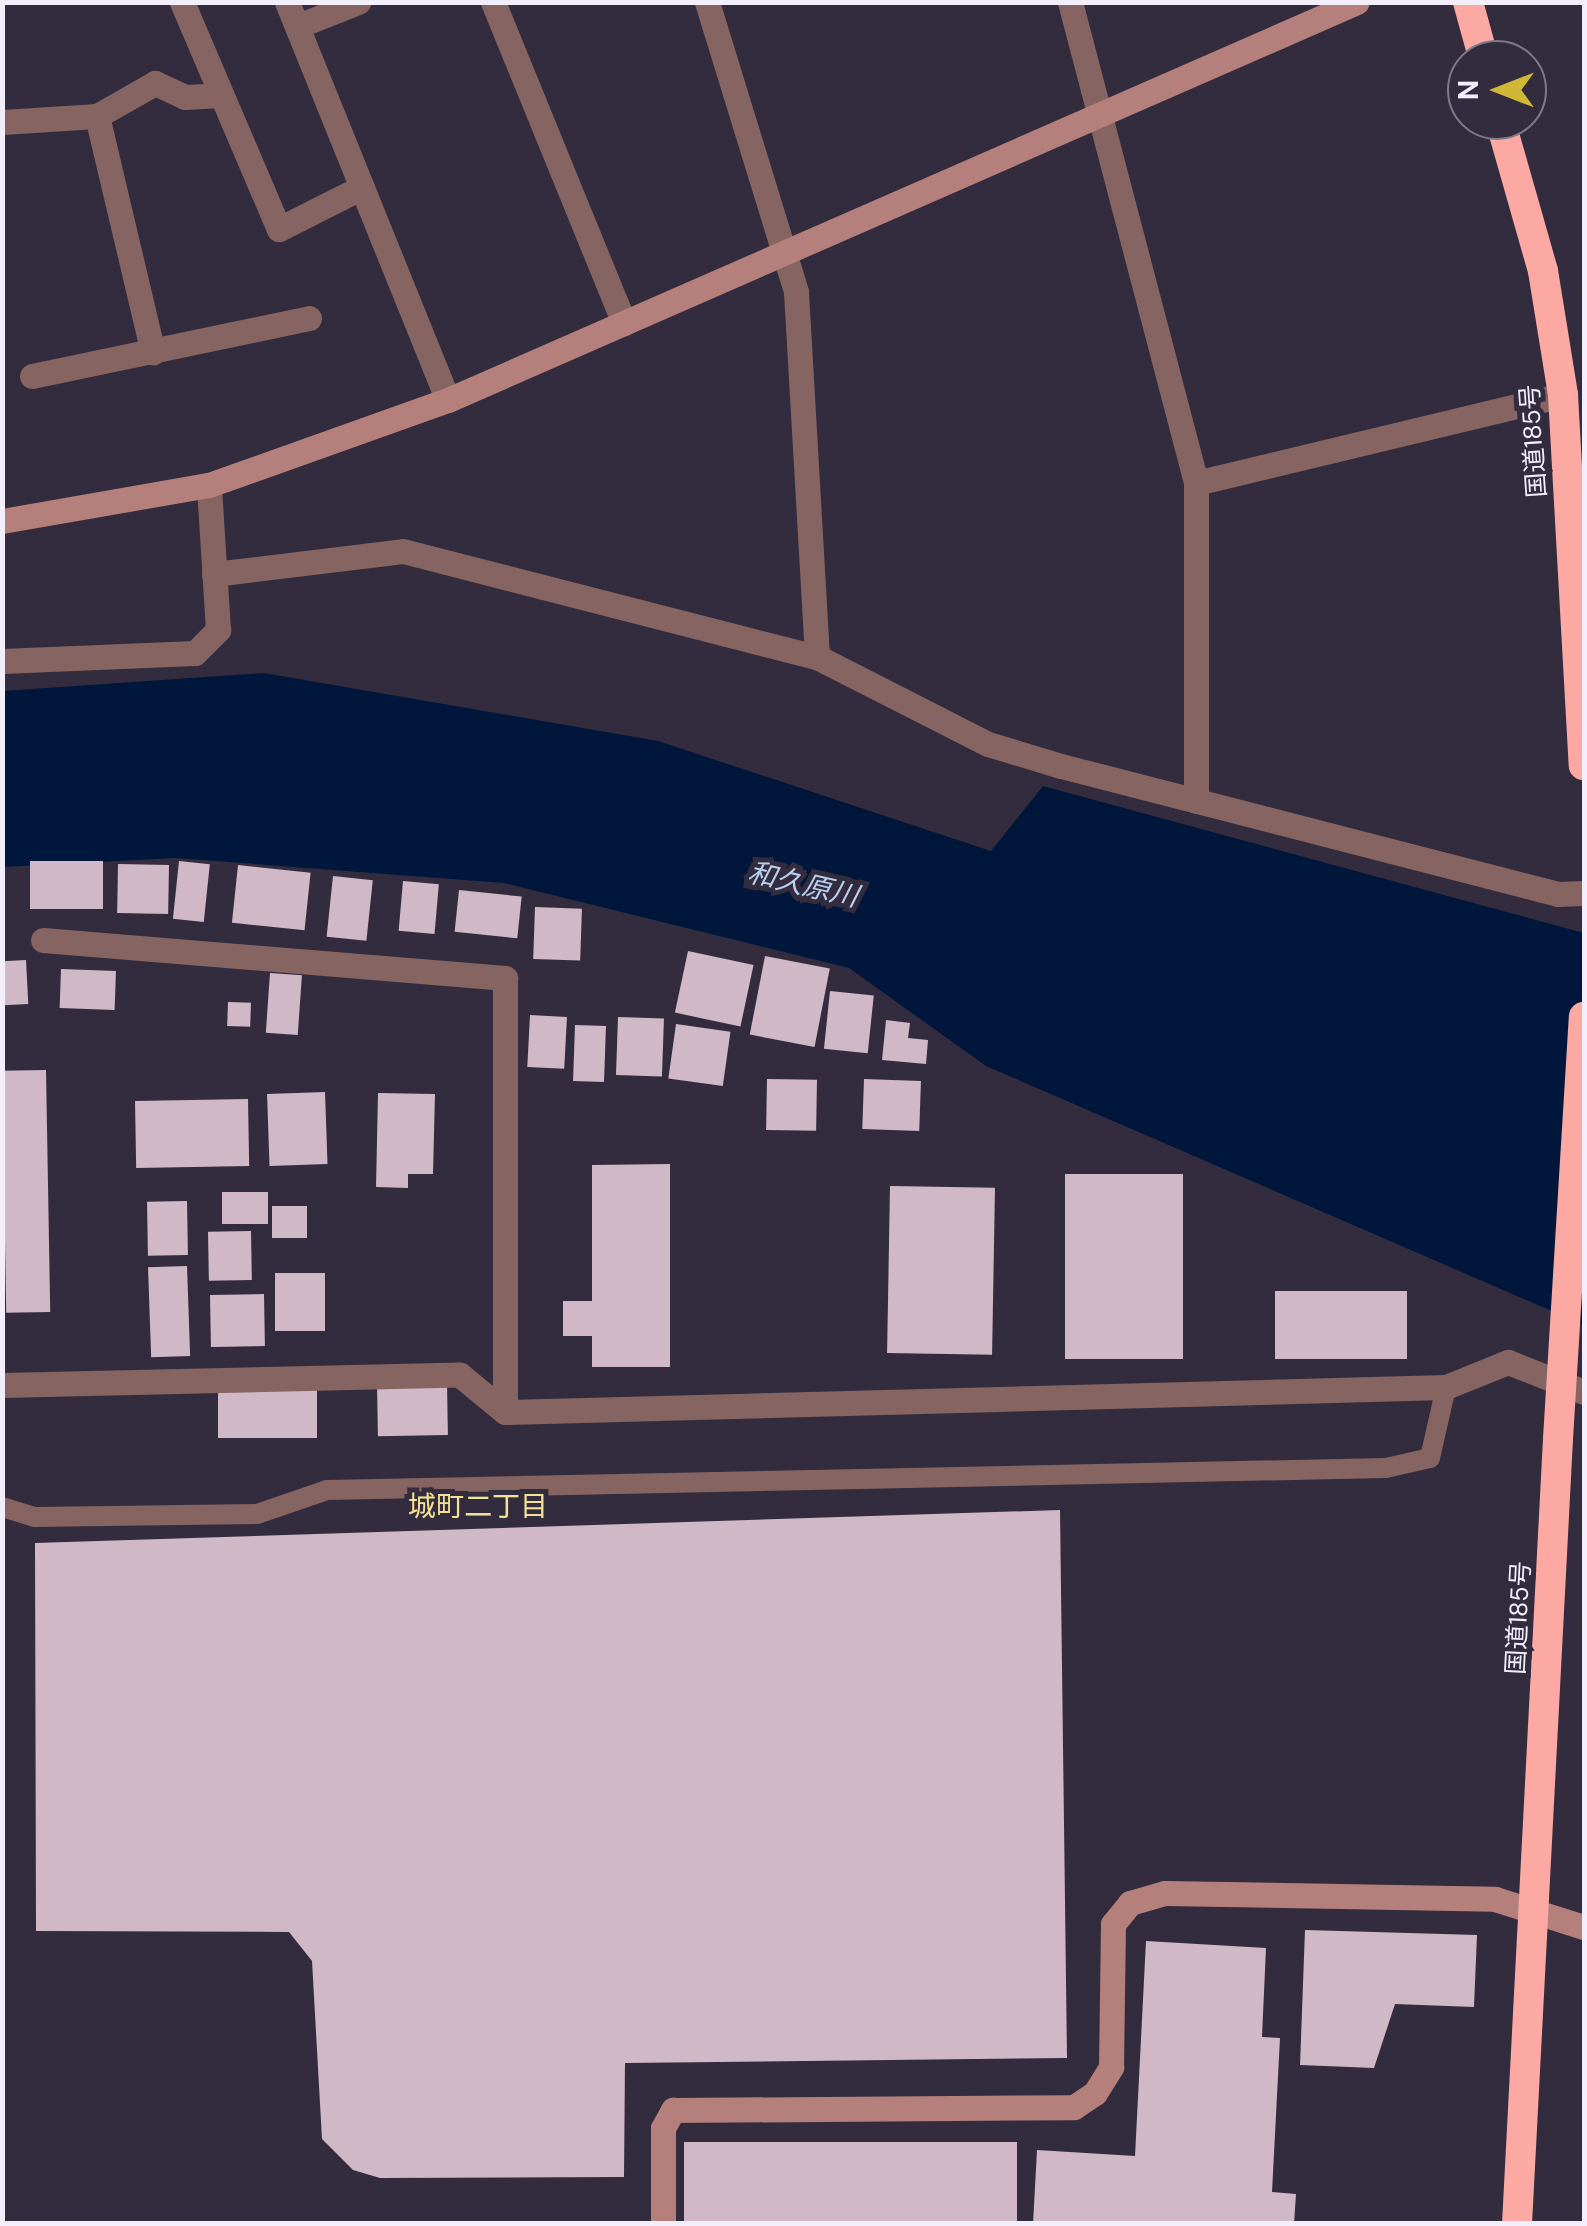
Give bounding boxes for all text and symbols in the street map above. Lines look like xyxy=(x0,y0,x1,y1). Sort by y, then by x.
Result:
north arrow xyxy=(1447,40,1547,140)
text: N xyxy=(1450,80,1487,100)
street label: 国道185号 xyxy=(1515,383,1553,499)
water label: 和久原川 xyxy=(745,856,861,914)
district label: 城町二丁目 xyxy=(408,1490,548,1524)
street label: 国道185号 xyxy=(1501,1561,1537,1675)

